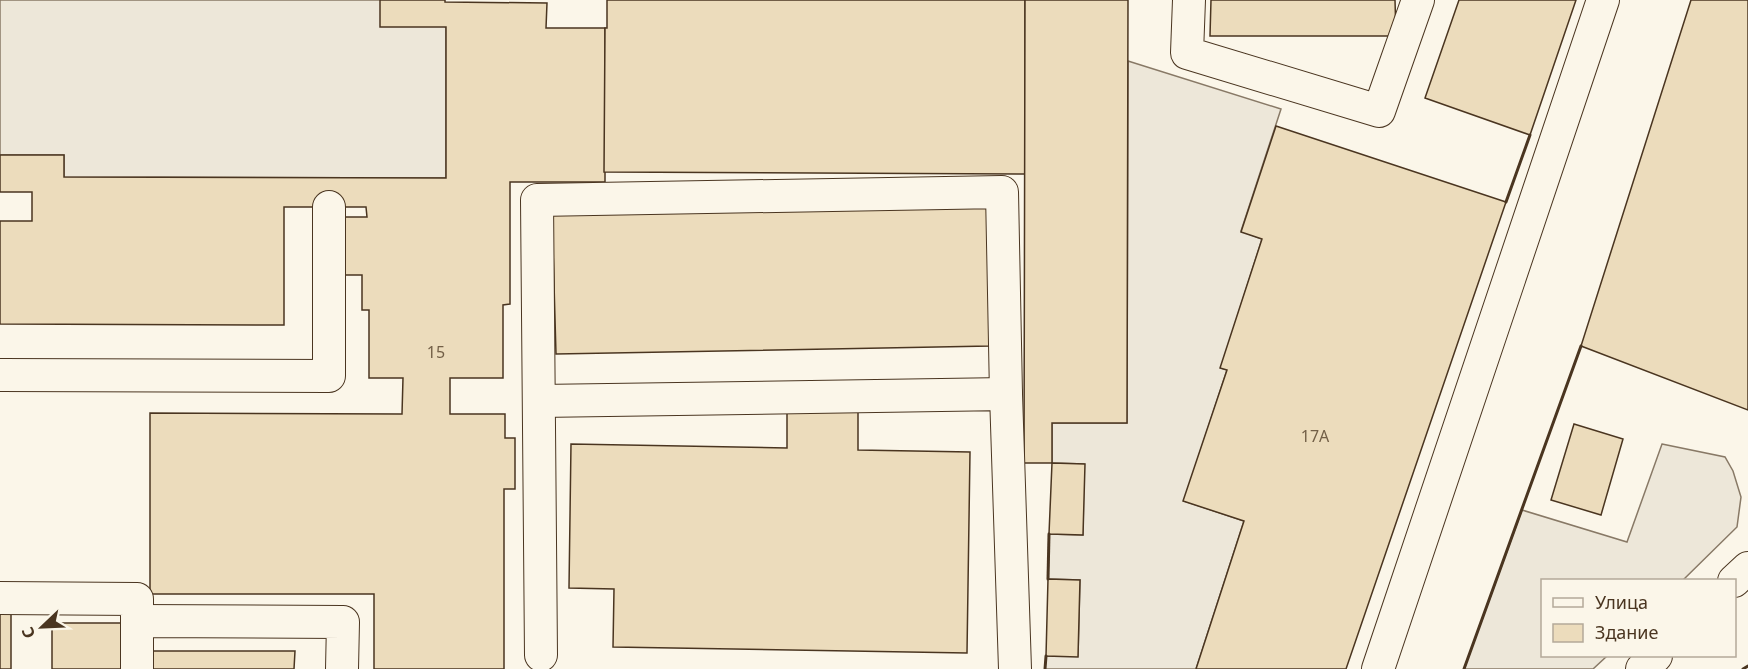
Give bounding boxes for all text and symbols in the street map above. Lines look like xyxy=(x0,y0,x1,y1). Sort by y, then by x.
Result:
house number: 15 xyxy=(427,341,445,363)
house number: 17А xyxy=(1301,425,1330,447)
legend xyxy=(1541,579,1736,657)
text: Улица xyxy=(1595,590,1648,614)
north arrow xyxy=(12,597,72,657)
text: Здание xyxy=(1595,620,1659,644)
text: С xyxy=(16,624,40,642)

